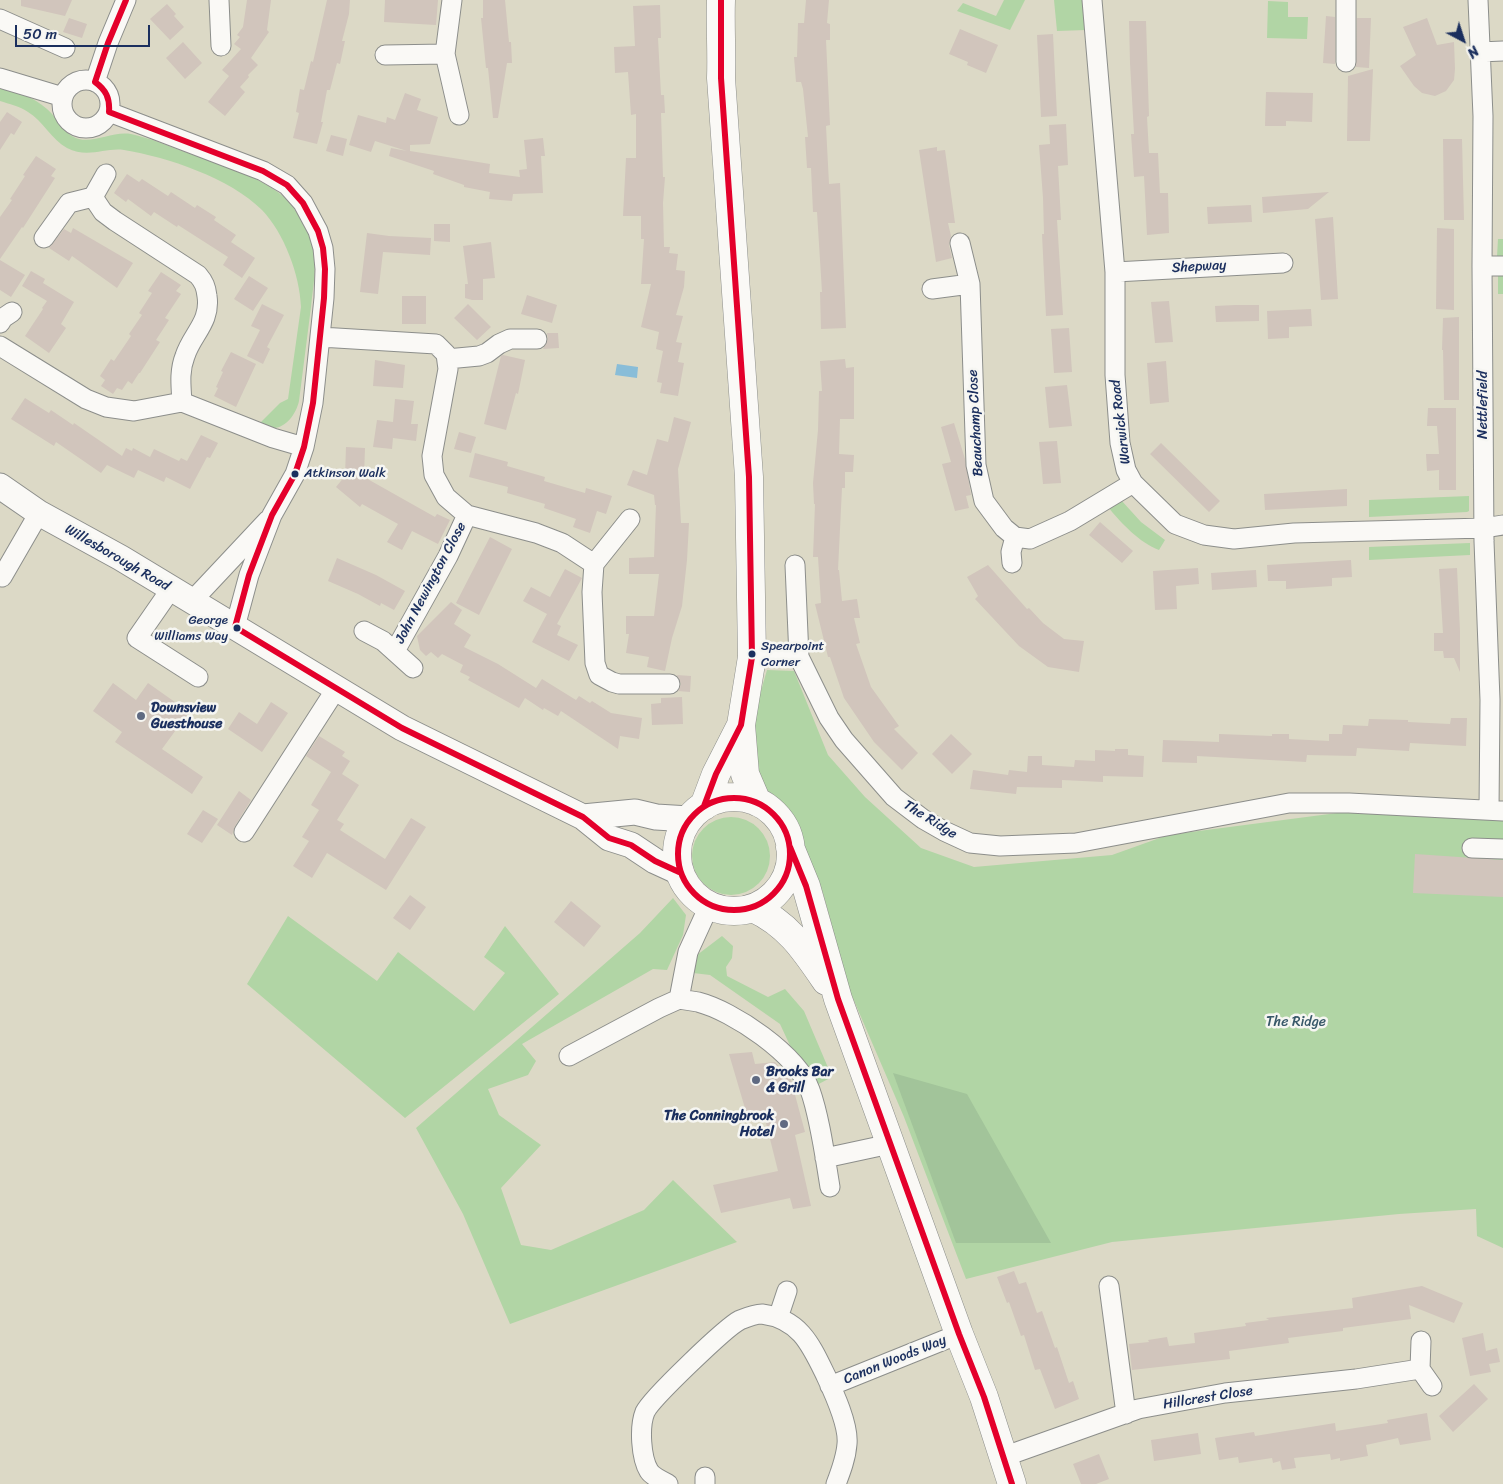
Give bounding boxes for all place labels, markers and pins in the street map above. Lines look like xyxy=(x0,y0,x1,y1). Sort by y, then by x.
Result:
place label: Atkinson Walk xyxy=(304,466,386,482)
marker: Atkinson Walk xyxy=(290,469,300,479)
place label: George Williams Way xyxy=(154,613,228,644)
marker: George Williams Way xyxy=(232,623,242,633)
place label: Spearpoint Corner xyxy=(761,639,824,670)
marker: Spearpoint Corner xyxy=(747,649,757,659)
place label: Downsview Guesthouse xyxy=(151,700,222,732)
marker: Downsview Guesthouse xyxy=(135,710,147,722)
place label: Brooks Bar & Grill xyxy=(766,1064,833,1096)
marker: Brooks Bar & Grill xyxy=(750,1074,762,1086)
place label: The Conningbrook Hotel xyxy=(664,1108,774,1140)
marker: The Conningbrook Hotel xyxy=(778,1118,790,1130)

